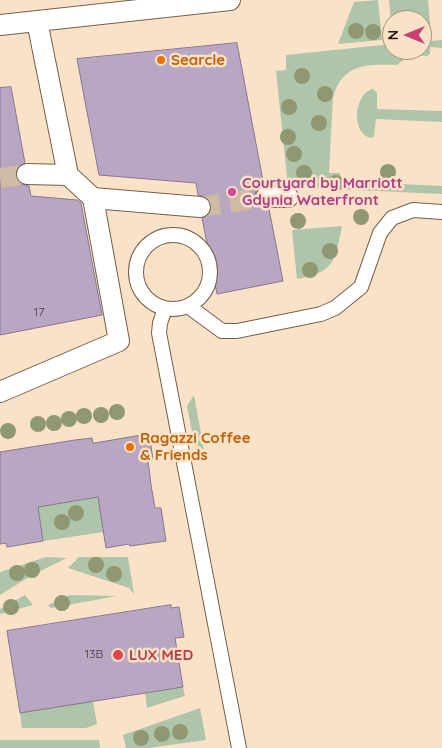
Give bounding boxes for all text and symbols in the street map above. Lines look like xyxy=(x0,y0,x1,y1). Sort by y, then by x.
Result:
north arrow xyxy=(382,10,432,60)
text: N xyxy=(384,30,402,40)
place label: Searcle xyxy=(171,51,225,69)
marker: Searcle xyxy=(155,54,167,66)
place label: Courtyard by Marriott Gdynia Waterfront xyxy=(242,174,403,209)
marker: Courtyard by Marriott Gdynia Waterfront xyxy=(226,186,238,198)
house number: 17 xyxy=(34,305,44,319)
place label: Ragazzi Coffee & Friends xyxy=(140,429,251,464)
marker: Ragazzi Coffee & Friends xyxy=(124,441,136,453)
place label: LUX MED xyxy=(129,646,193,664)
house number: 13B xyxy=(85,647,103,661)
marker: LUX MED xyxy=(111,648,125,662)

